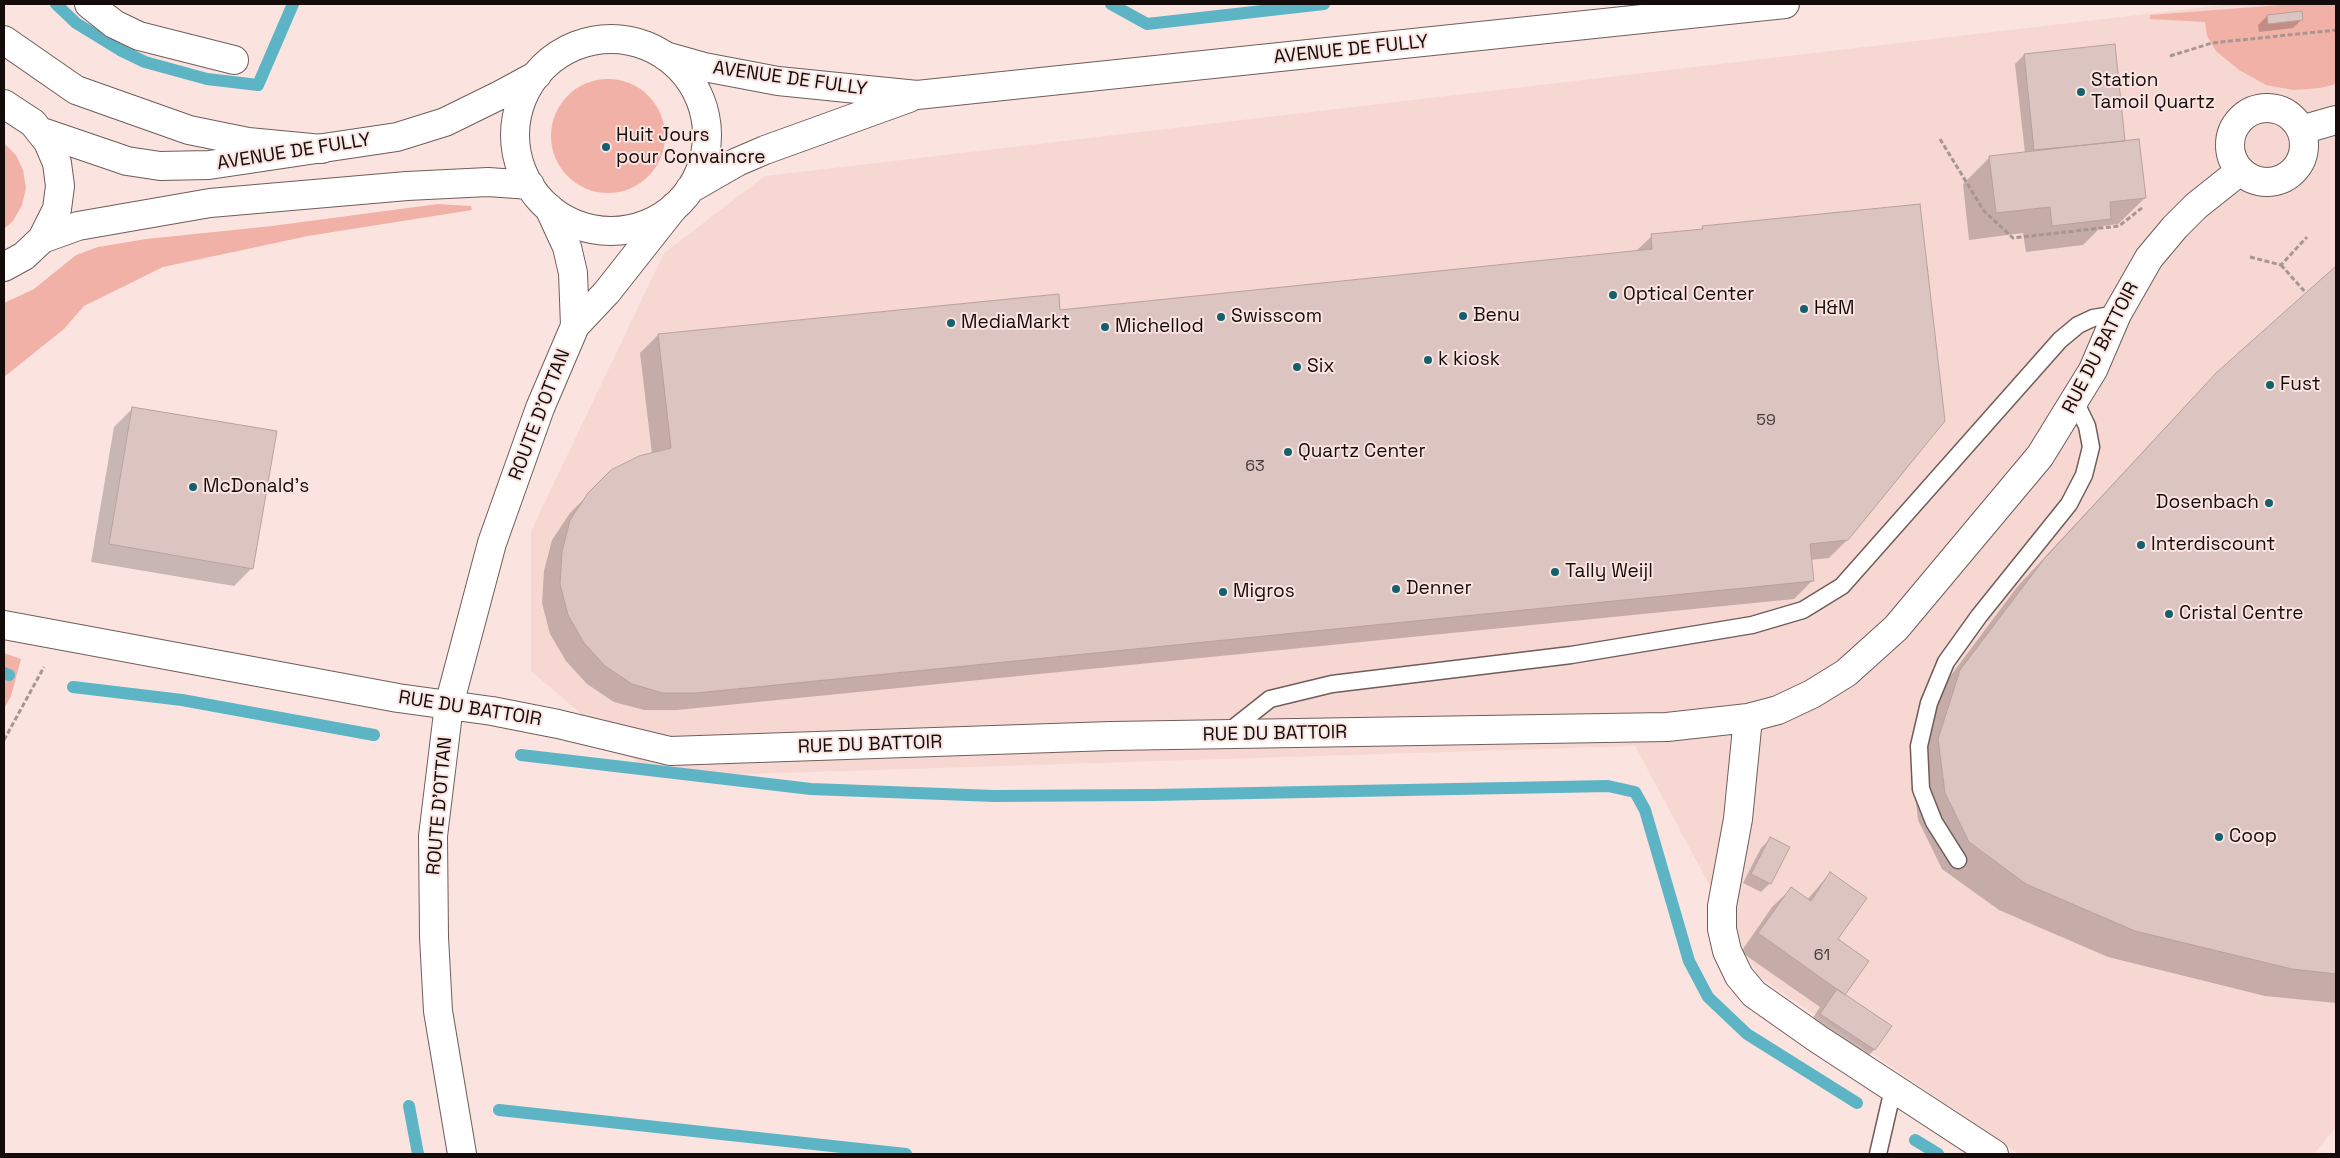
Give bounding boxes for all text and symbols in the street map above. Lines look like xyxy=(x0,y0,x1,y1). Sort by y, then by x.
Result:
street label: AVENUE DE FULLY xyxy=(1273,31,1429,69)
street label: AVENUE DE FULLY xyxy=(711,57,869,101)
place label: Station Tamoil Quartz xyxy=(2091,70,2215,114)
marker: Station Tamoil Quartz xyxy=(2075,86,2087,98)
place label: Huit Jours pour Convaincre xyxy=(616,125,766,169)
street label: AVENUE DE FULLY xyxy=(215,129,373,175)
marker: Huit Jours pour Convaincre xyxy=(600,141,612,153)
street label: RUE DU BATTOIR xyxy=(2058,278,2144,418)
place label: Optical Center xyxy=(1623,284,1754,306)
marker: Optical Center xyxy=(1607,289,1619,301)
place label: H&M xyxy=(1814,298,1854,320)
marker: H&M xyxy=(1798,303,1810,315)
place label: Benu xyxy=(1473,305,1520,327)
place label: Swisscom xyxy=(1231,306,1322,328)
marker: Benu xyxy=(1457,310,1469,322)
marker: Swisscom xyxy=(1215,311,1227,323)
place label: MediaMarkt xyxy=(961,312,1070,334)
place label: Michellod xyxy=(1115,316,1204,338)
marker: MediaMarkt xyxy=(945,317,957,329)
marker: Michellod xyxy=(1099,321,1111,333)
street label: ROUTE D'OTTAN xyxy=(504,346,576,484)
place label: k kiosk xyxy=(1438,349,1500,371)
marker: k kiosk xyxy=(1422,354,1434,366)
place label: Six xyxy=(1307,356,1335,378)
marker: Six xyxy=(1291,361,1303,373)
place label: Fust xyxy=(2280,374,2320,396)
marker: Fust xyxy=(2264,379,2276,391)
house number: 59 xyxy=(1756,411,1776,431)
place label: Quartz Center xyxy=(1298,441,1426,463)
marker: Quartz Center xyxy=(1282,446,1294,458)
house number: 63 xyxy=(1245,457,1265,477)
place label: McDonald's xyxy=(203,476,309,498)
marker: McDonald's xyxy=(187,481,199,493)
place label: Dosenbach xyxy=(2156,492,2259,514)
marker: Dosenbach xyxy=(2263,497,2275,509)
place label: Interdiscount xyxy=(2151,534,2275,556)
marker: Interdiscount xyxy=(2135,539,2147,551)
place label: Tally Weijl xyxy=(1565,561,1653,583)
marker: Tally Weijl xyxy=(1549,566,1561,578)
place label: Denner xyxy=(1406,578,1472,600)
place label: Migros xyxy=(1233,581,1295,603)
marker: Denner xyxy=(1390,583,1402,595)
marker: Migros xyxy=(1217,586,1229,598)
place label: Cristal Centre xyxy=(2179,603,2304,625)
marker: Cristal Centre xyxy=(2163,608,2175,620)
street label: RUE DU BATTOIR xyxy=(397,686,543,732)
street label: RUE DU BATTOIR xyxy=(1203,721,1347,747)
street label: RUE DU BATTOIR xyxy=(797,731,943,759)
street label: ROUTE D'OTTAN xyxy=(423,736,457,876)
place label: Coop xyxy=(2229,826,2277,848)
marker: Coop xyxy=(2213,831,2225,843)
house number: 61 xyxy=(1814,946,1830,966)

